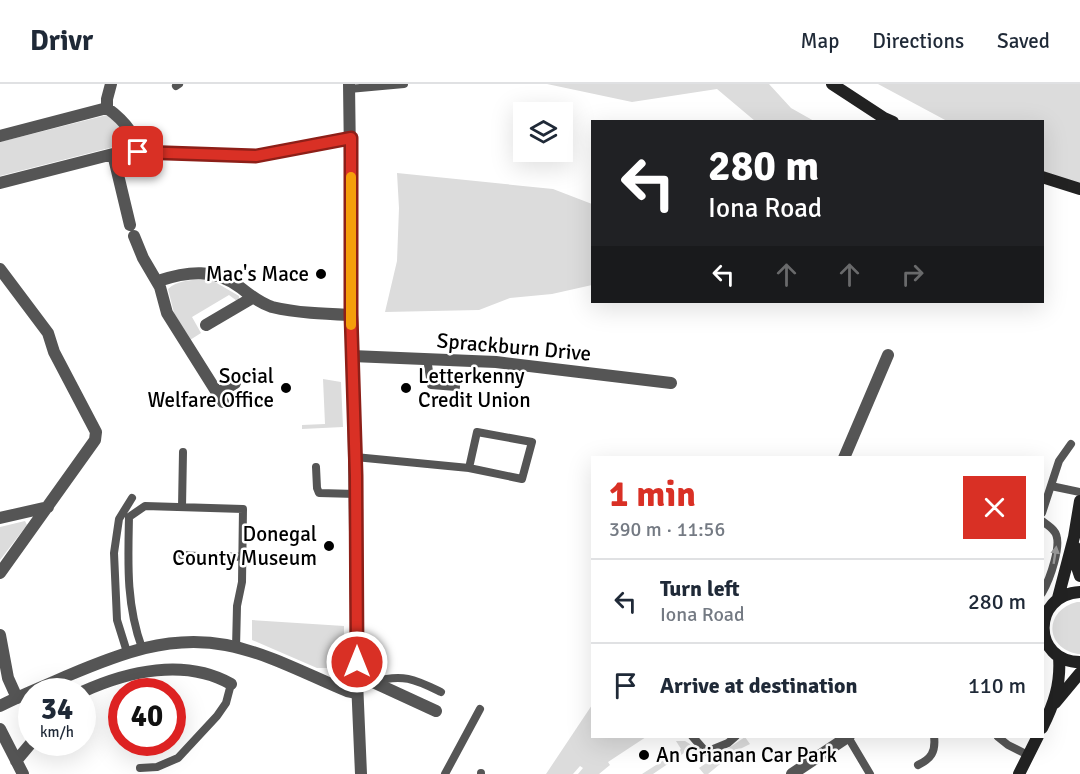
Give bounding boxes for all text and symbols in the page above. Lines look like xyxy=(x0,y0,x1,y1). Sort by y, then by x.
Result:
text: Drivr xyxy=(30,24,93,58)
text: Map xyxy=(801,28,839,54)
text: Directions xyxy=(872,28,964,54)
text: Saved xyxy=(997,28,1050,54)
map controls xyxy=(513,102,573,162)
button: layers xyxy=(513,102,573,162)
pin xyxy=(112,126,163,177)
icon: arrive xyxy=(121,135,154,168)
text: 280 m xyxy=(708,141,819,192)
icon: left xyxy=(609,144,687,222)
text: Iona Road xyxy=(708,192,822,225)
icon: left xyxy=(707,258,740,291)
icon: ahead xyxy=(770,258,803,291)
icon: ahead xyxy=(833,258,866,291)
icon: right xyxy=(896,258,929,291)
place label: Mac's Mace xyxy=(206,261,309,287)
marker: Mac's Mace xyxy=(314,267,328,281)
street label: Sprackburn Drive xyxy=(436,327,592,367)
place label: Social Welfare Office xyxy=(147,363,274,413)
place label: Letterkenny Credit Union xyxy=(418,363,531,413)
marker: Social Welfare Office xyxy=(279,381,293,395)
marker: Letterkenny Credit Union xyxy=(399,381,413,395)
text: 1 min xyxy=(609,472,696,517)
button: close xyxy=(963,476,1026,539)
text: 390 m · 11:56 xyxy=(609,517,725,542)
place label: Donegal County Museum xyxy=(172,521,317,571)
marker: Donegal County Museum xyxy=(322,539,336,553)
one-way arrow xyxy=(1051,545,1060,564)
text: Turn left xyxy=(660,575,740,602)
icon: left xyxy=(609,585,642,618)
text: 280 m xyxy=(968,588,1026,615)
text: Iona Road xyxy=(660,602,745,627)
position arrow xyxy=(325,630,389,694)
icon: arrive xyxy=(609,669,642,702)
text: Arrive at destination xyxy=(660,672,857,699)
text: 110 m xyxy=(968,672,1026,699)
speed limit sign: 40 xyxy=(108,678,186,756)
text: 34 xyxy=(41,691,73,728)
text: km/h xyxy=(40,723,74,741)
place label: An Grianan Car Park xyxy=(656,742,837,768)
marker: An Grianan Car Park xyxy=(637,748,651,762)

